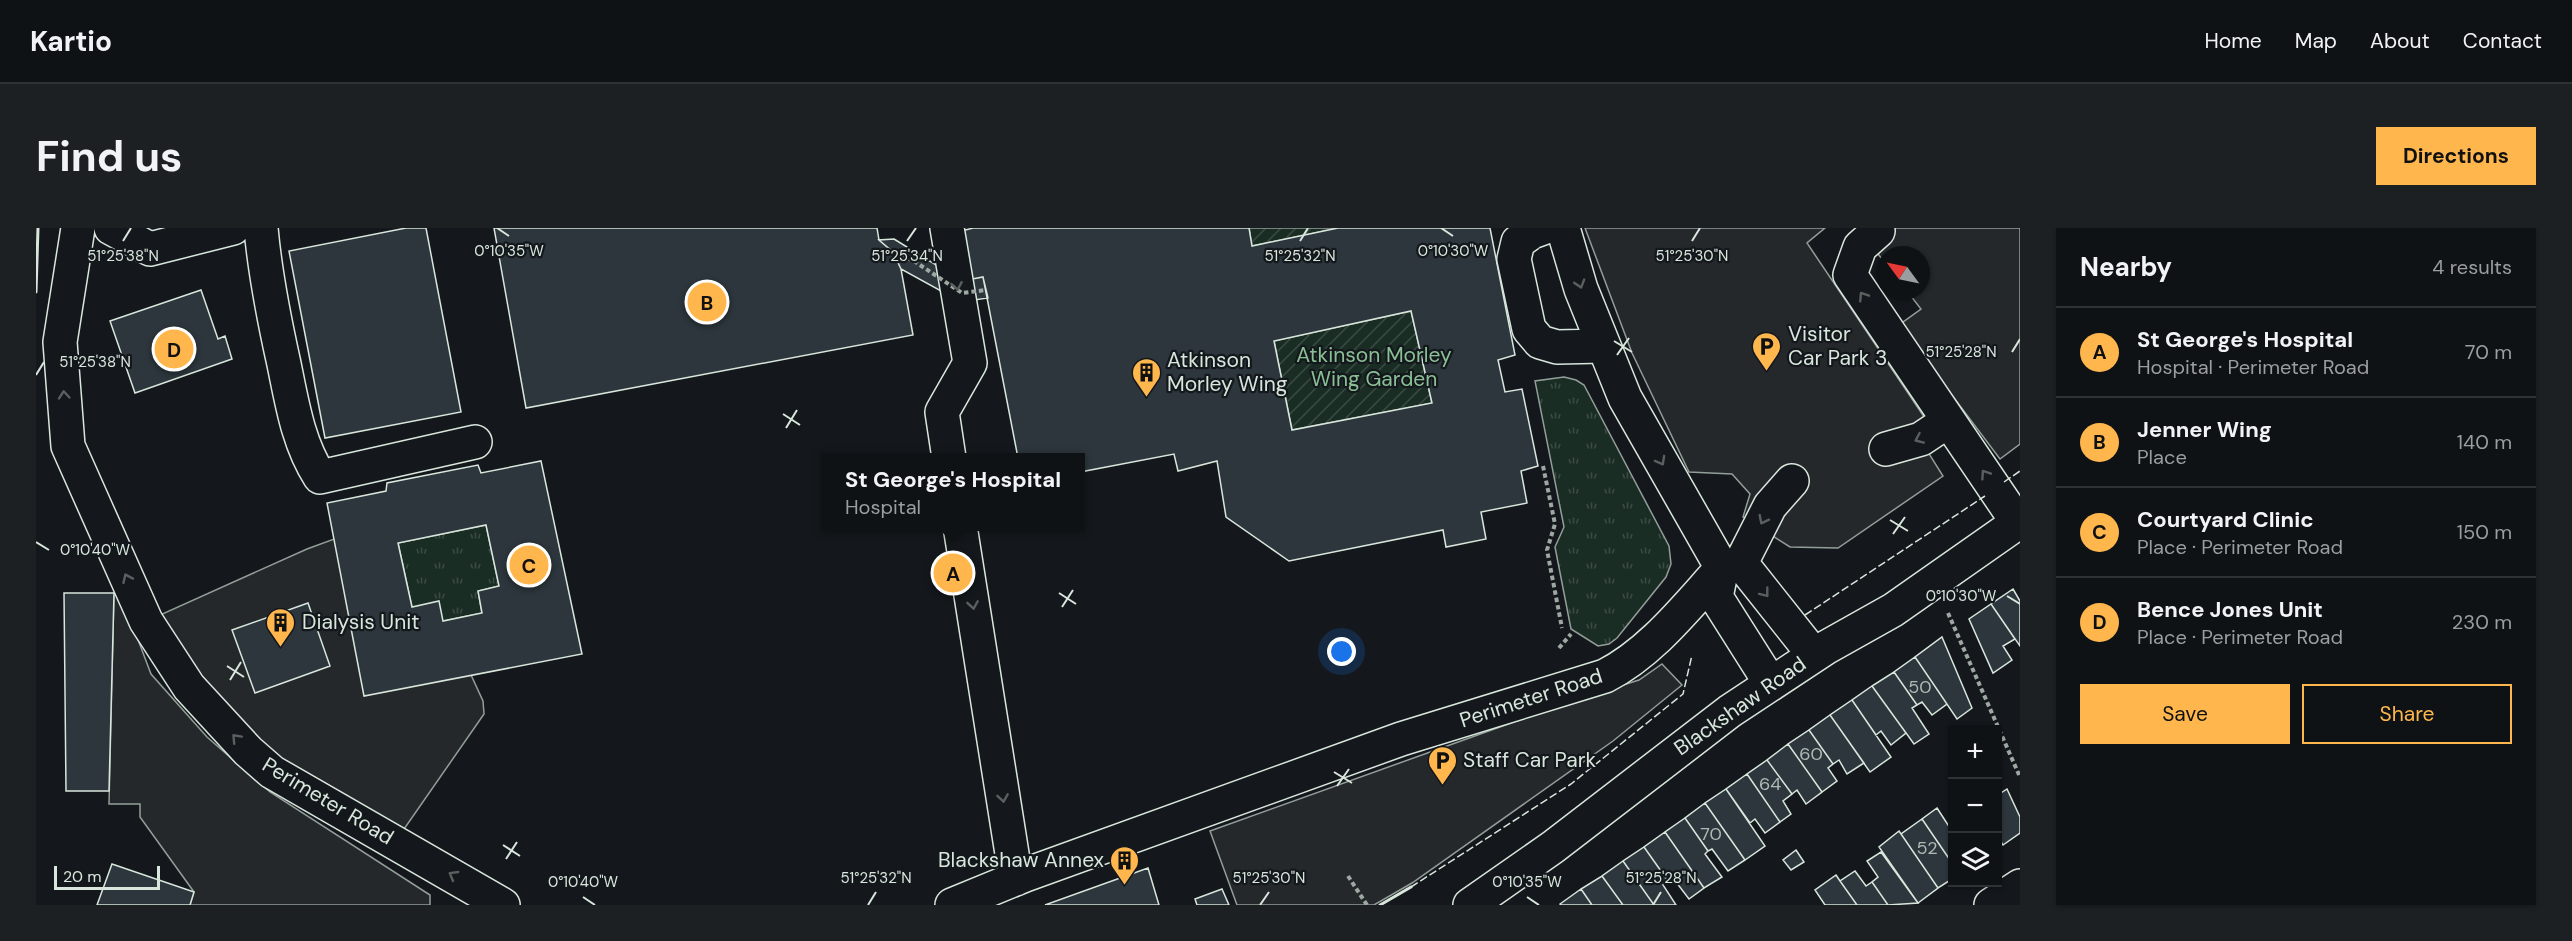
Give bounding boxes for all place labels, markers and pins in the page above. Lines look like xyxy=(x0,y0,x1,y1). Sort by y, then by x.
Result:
pin: B xyxy=(688,280,726,325)
place label: Visitor Car Park 3 xyxy=(1788,320,1887,372)
pin: D xyxy=(154,326,194,372)
parking icon: Visitor Car Park 3 xyxy=(1751,330,1783,372)
place label: Atkinson Morley Wing xyxy=(1167,346,1288,398)
building icon: Atkinson Morley Wing xyxy=(1130,356,1162,398)
pin: C xyxy=(510,542,548,588)
pin: A xyxy=(934,550,972,596)
building icon: Dialysis Unit xyxy=(265,606,297,648)
place label: Dialysis Unit xyxy=(302,608,419,636)
parking icon: Staff Car Park xyxy=(1426,744,1458,786)
place label: Staff Car Park xyxy=(1463,746,1596,774)
building icon: Blackshaw Annex xyxy=(1109,844,1141,886)
place label: Blackshaw Annex xyxy=(938,846,1104,874)

